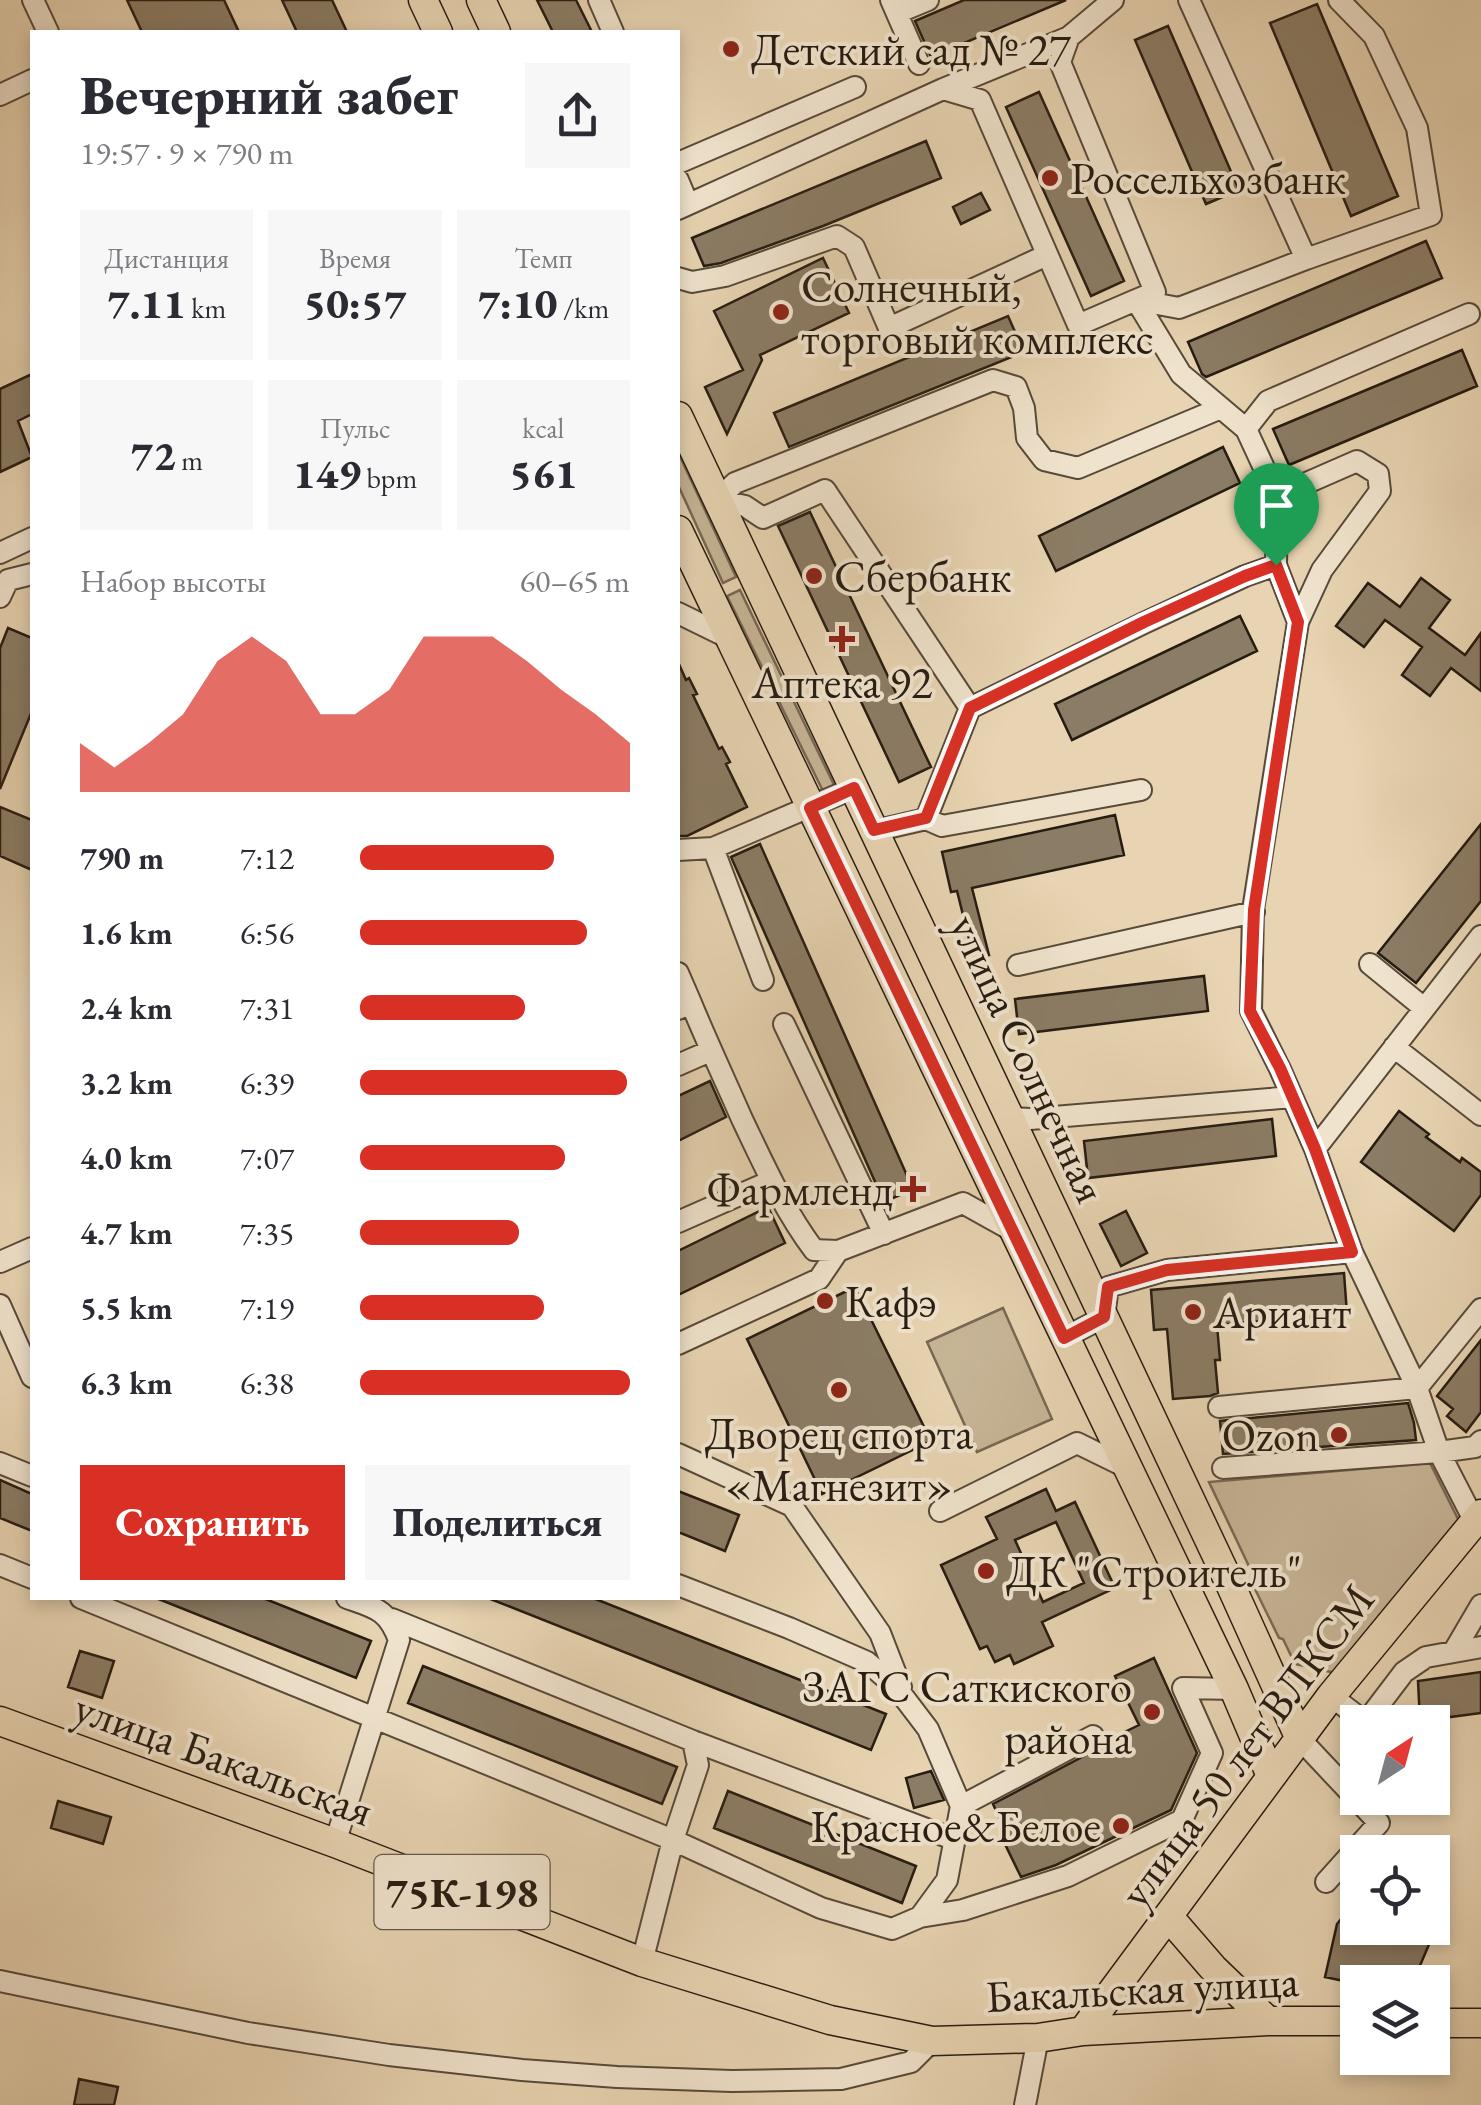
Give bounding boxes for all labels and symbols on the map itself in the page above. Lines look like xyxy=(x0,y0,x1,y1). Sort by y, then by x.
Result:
place label: Детский сад № 27 xyxy=(751,20,1071,78)
marker: Детский сад № 27 xyxy=(720,38,742,60)
place label: Россельхозбанк xyxy=(1070,149,1346,207)
marker: Россельхозбанк xyxy=(1039,167,1061,189)
place label: Солнечный, торговый комплекс xyxy=(801,257,1154,367)
marker: Солнечный, торговый комплекс xyxy=(770,301,792,323)
pin xyxy=(1234,463,1319,566)
place label: Сбербанк xyxy=(834,547,1011,605)
marker: Сбербанк xyxy=(803,565,825,587)
marker: Аптека 92 xyxy=(831,628,853,650)
place label: Аптека 92 xyxy=(751,653,933,711)
street label: улица Солнечная xyxy=(937,905,1121,1211)
place label: Фармленд xyxy=(707,1160,893,1218)
marker: Фармленд xyxy=(902,1178,924,1200)
place label: Кафэ xyxy=(845,1272,937,1330)
place label: Ариант xyxy=(1212,1283,1351,1341)
marker: Кафэ xyxy=(814,1290,836,1312)
marker: Ариант xyxy=(1182,1301,1204,1323)
marker: Дворец спорта «Магнезит» xyxy=(828,1379,850,1401)
place label: Дворец спорта «Магнезит» xyxy=(705,1404,973,1514)
place label: Ozon xyxy=(1222,1406,1319,1464)
marker: Ozon xyxy=(1328,1424,1350,1446)
place label: ДК "Строитель" xyxy=(1006,1542,1302,1600)
marker: ДК "Строитель" xyxy=(975,1560,997,1582)
street label: улица 50 лет ВЛКСМ xyxy=(1105,1571,1387,1919)
place label: ЗАГС Саткиского района xyxy=(802,1657,1132,1767)
street label: улица Бакальская xyxy=(67,1677,381,1839)
marker: ЗАГС Саткиского района xyxy=(1141,1701,1163,1723)
north arrow xyxy=(1340,1705,1450,1815)
place label: Красное&Белое xyxy=(810,1797,1101,1855)
marker: Красное&Белое xyxy=(1110,1815,1132,1837)
road number: 75К-198 xyxy=(374,1855,550,1929)
street label: Бакальская улица xyxy=(984,1951,1300,2025)

